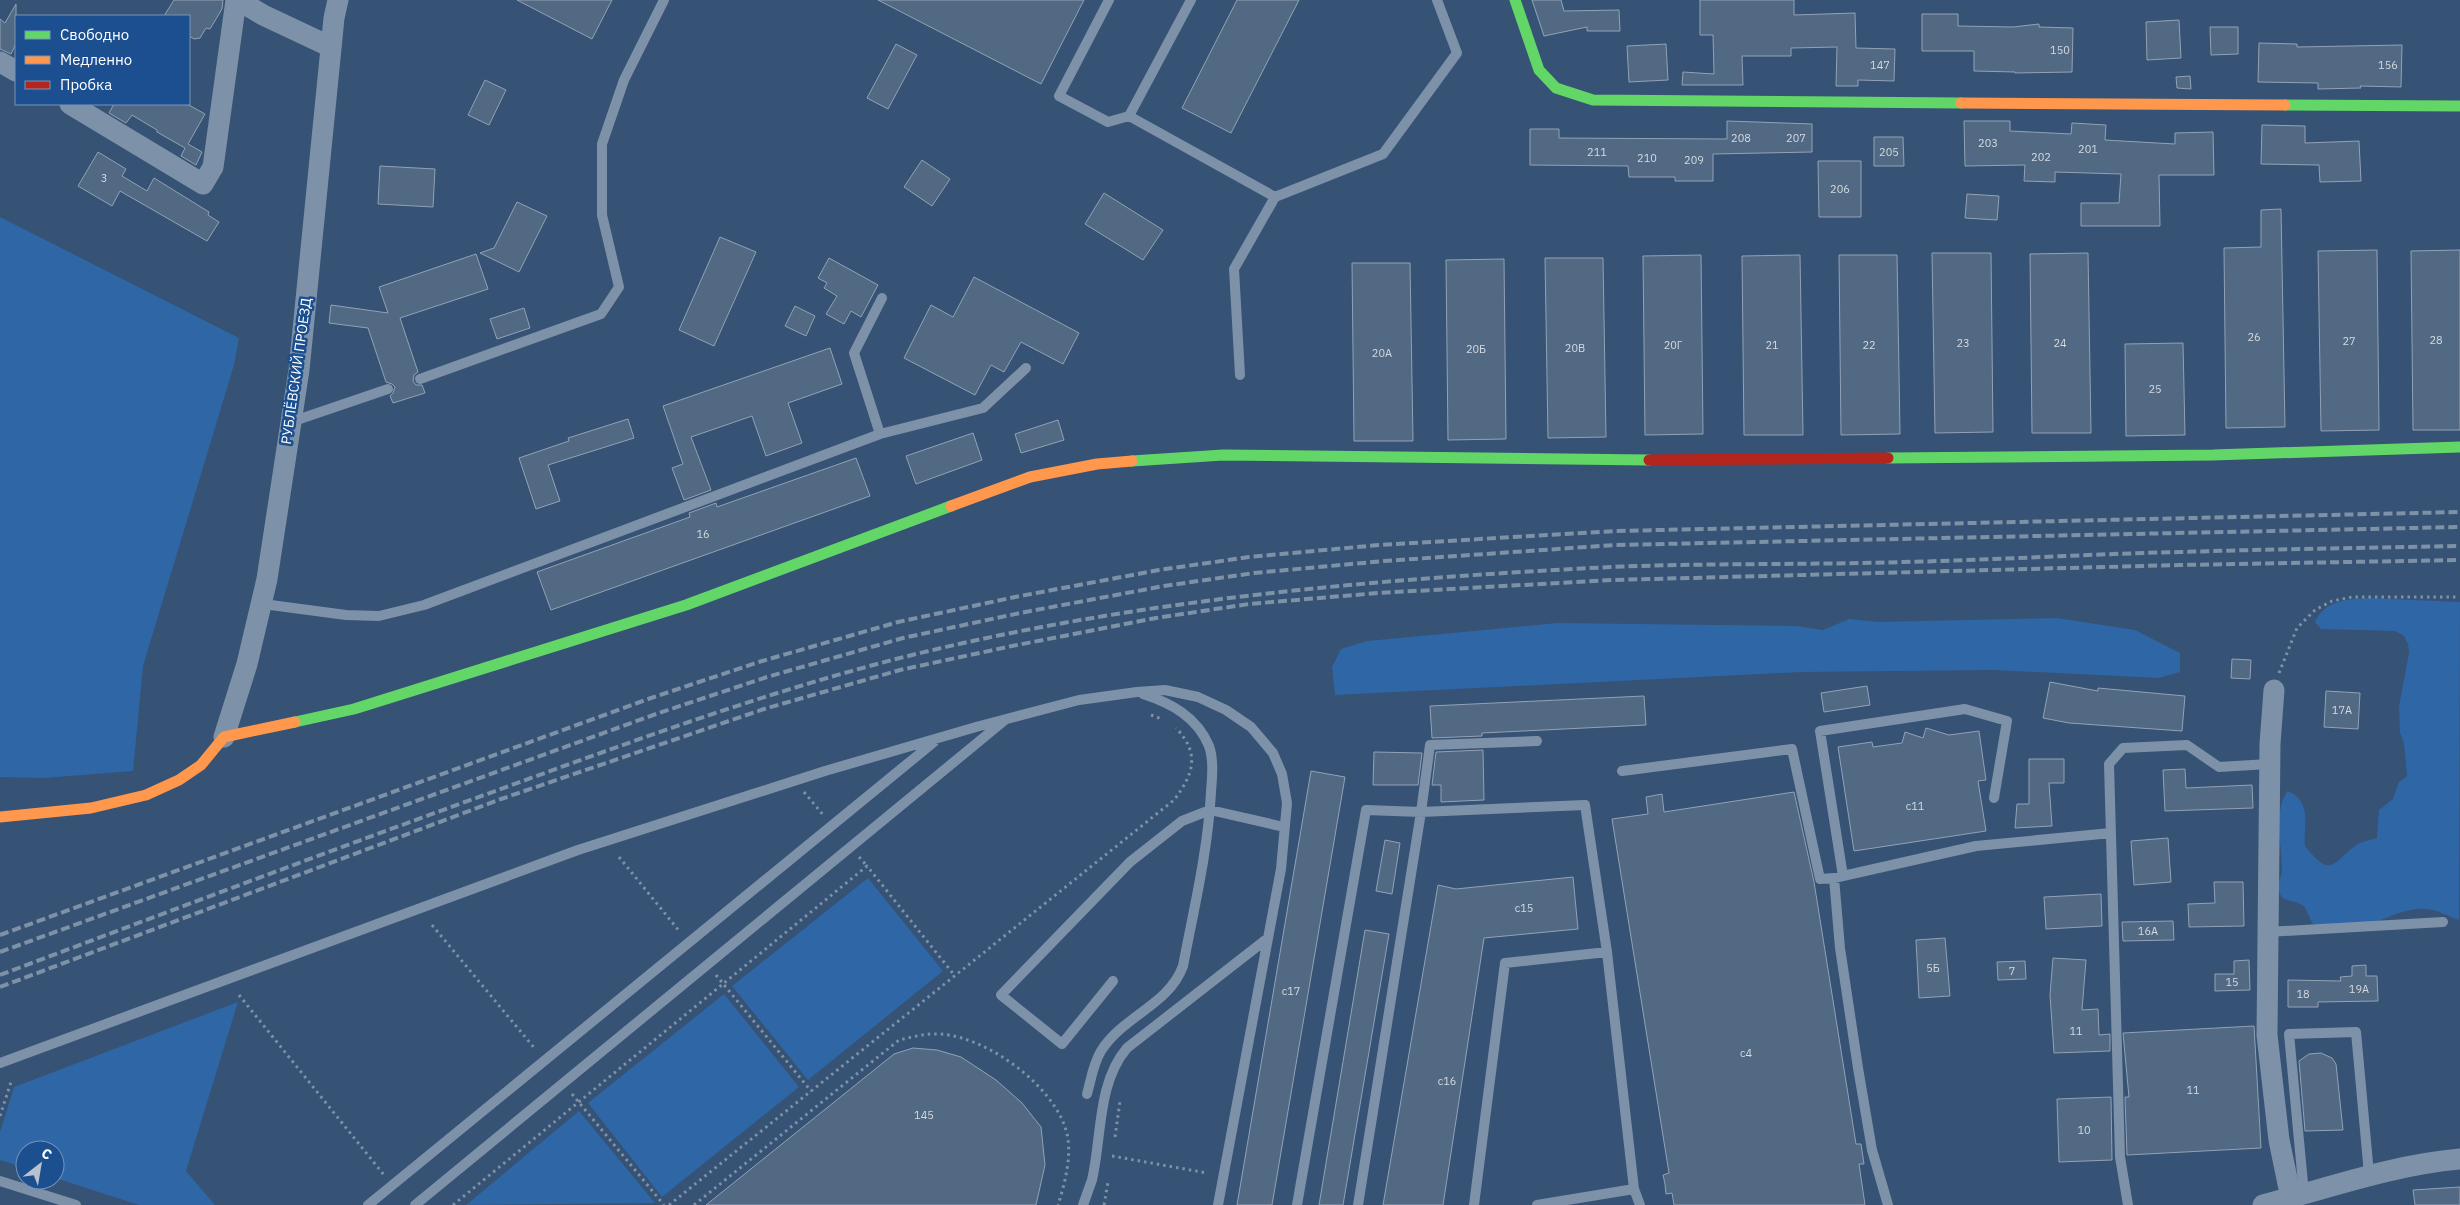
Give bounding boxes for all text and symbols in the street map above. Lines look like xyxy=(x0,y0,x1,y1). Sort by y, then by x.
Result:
legend xyxy=(15,15,190,105)
text: Свободно xyxy=(60,25,129,44)
house number: 150 xyxy=(2050,43,2070,57)
text: Медленно xyxy=(60,50,132,69)
house number: 147 xyxy=(1870,58,1890,72)
house number: 156 xyxy=(2378,58,2398,72)
text: Пробка xyxy=(60,75,112,94)
house number: 208 xyxy=(1731,131,1751,145)
house number: 207 xyxy=(1786,131,1806,145)
house number: 203 xyxy=(1978,136,1998,150)
house number: 201 xyxy=(2078,142,2098,156)
house number: 211 xyxy=(1587,145,1607,159)
house number: 205 xyxy=(1879,145,1899,159)
house number: 202 xyxy=(2031,150,2051,164)
house number: 210 xyxy=(1637,151,1657,165)
house number: 209 xyxy=(1684,153,1704,167)
house number: 3 xyxy=(101,171,107,185)
house number: 206 xyxy=(1830,182,1850,196)
street label: РУБЛЁВСКИЙ ПРОЕЗД xyxy=(276,296,315,446)
house number: 26 xyxy=(2247,330,2261,344)
house number: 28 xyxy=(2429,333,2443,347)
house number: 27 xyxy=(2342,334,2356,348)
house number: 23 xyxy=(1956,336,1970,350)
house number: 24 xyxy=(2053,336,2067,350)
house number: 20Г xyxy=(1664,338,1683,352)
house number: 21 xyxy=(1765,338,1779,352)
house number: 22 xyxy=(1862,338,1876,352)
house number: 20В xyxy=(1565,341,1585,355)
house number: 20Б xyxy=(1466,342,1486,356)
house number: 20А xyxy=(1372,346,1392,360)
house number: 25 xyxy=(2148,382,2162,396)
house number: 16 xyxy=(696,527,710,541)
house number: 17А xyxy=(2332,703,2352,717)
house number: с11 xyxy=(1906,799,1925,813)
house number: с15 xyxy=(1515,901,1533,915)
house number: 16А xyxy=(2138,924,2158,938)
house number: 5Б xyxy=(1926,961,1940,975)
house number: 7 xyxy=(2009,964,2015,978)
house number: 15 xyxy=(2225,975,2239,989)
house number: 19А xyxy=(2349,982,2369,996)
house number: с17 xyxy=(1282,984,1300,998)
house number: 18 xyxy=(2296,987,2310,1001)
house number: 11 xyxy=(2069,1024,2083,1038)
house number: с4 xyxy=(1740,1046,1752,1060)
house number: с16 xyxy=(1438,1074,1456,1088)
house number: 11 xyxy=(2186,1083,2200,1097)
house number: 145 xyxy=(914,1108,934,1122)
house number: 10 xyxy=(2077,1123,2091,1137)
north arrow xyxy=(15,1140,65,1190)
text: С xyxy=(38,1144,55,1164)

